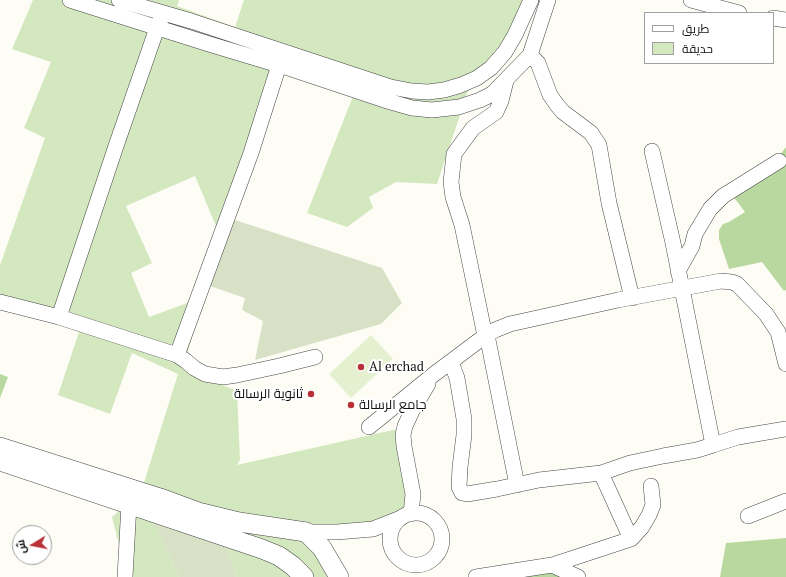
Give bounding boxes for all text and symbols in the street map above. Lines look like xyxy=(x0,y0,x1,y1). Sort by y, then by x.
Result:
legend xyxy=(644,12,774,64)
text: طريق xyxy=(682,21,709,36)
text: حديقة xyxy=(682,41,713,56)
place label: Al erchad xyxy=(369,359,424,375)
marker: Al erchad xyxy=(356,362,366,372)
place label: ثانوية الرسالة xyxy=(234,386,303,402)
marker: ثانوية الرسالة xyxy=(306,389,316,399)
place label: جامع الرسالة xyxy=(359,397,426,413)
marker: جامع الرسالة xyxy=(346,400,356,410)
north arrow xyxy=(12,525,52,565)
text: ش xyxy=(13,539,29,555)

